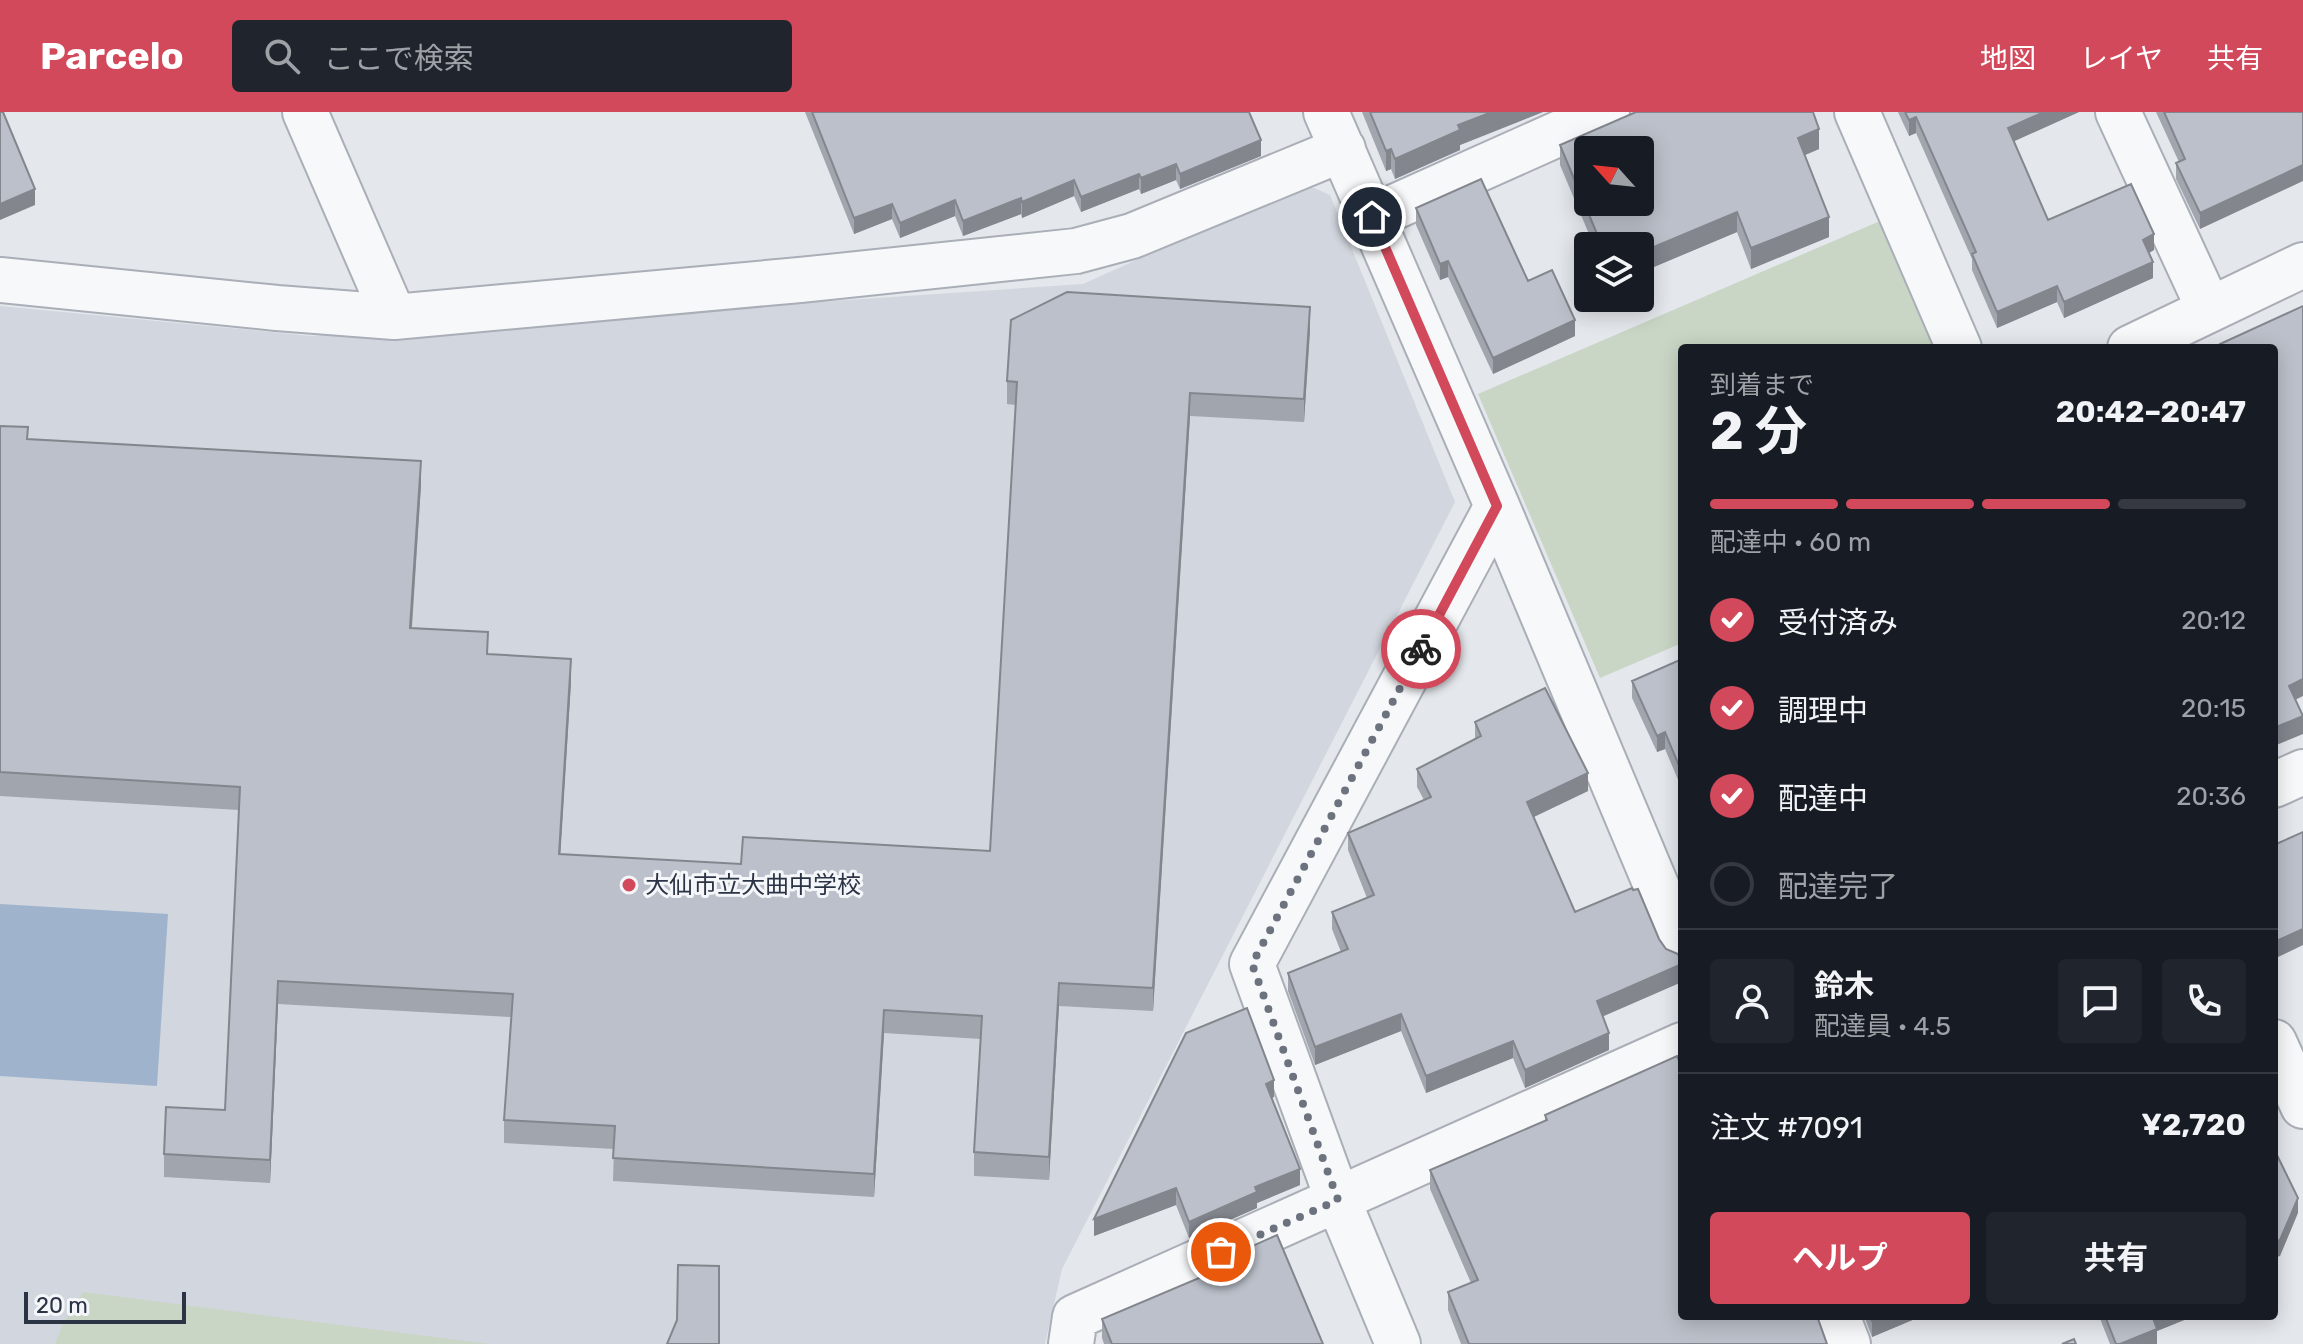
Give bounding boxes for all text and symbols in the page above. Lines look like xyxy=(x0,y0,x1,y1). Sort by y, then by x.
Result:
search box xyxy=(232,20,792,92)
text: Parcelo xyxy=(40,33,184,79)
icon: search xyxy=(260,34,304,78)
text: ここで検索 xyxy=(324,41,474,77)
text: 地図 xyxy=(1980,42,2036,75)
text: レイヤ xyxy=(2080,42,2163,75)
text: 共有 xyxy=(2207,42,2263,75)
north arrow xyxy=(1574,136,1654,216)
map controls xyxy=(1574,136,1654,312)
pin xyxy=(1338,183,1406,251)
icon: home xyxy=(1350,195,1394,239)
button: layers xyxy=(1574,232,1654,312)
text: 到着まで xyxy=(1710,370,1814,401)
text: 20:42–20:47 xyxy=(2056,394,2246,430)
text: 2 分 xyxy=(1710,400,1807,462)
text: 配達中 · 60 m xyxy=(1710,527,1871,558)
icon: check xyxy=(1710,598,1754,642)
text: 受付済み xyxy=(1778,605,1898,641)
text: 20:12 xyxy=(2181,605,2246,636)
courier xyxy=(1381,609,1461,689)
icon: bike xyxy=(1399,627,1443,671)
icon: check xyxy=(1710,686,1754,730)
text: 調理中 xyxy=(1778,693,1868,729)
text: 20:15 xyxy=(2181,693,2246,724)
icon: check xyxy=(1710,774,1754,818)
text: 配達中 xyxy=(1778,781,1868,817)
text: 20:36 xyxy=(2176,781,2246,812)
text: 配達完了 xyxy=(1778,869,1898,905)
place label: 大仙市立大曲中学校 xyxy=(645,871,861,899)
marker: 大仙市立大曲中学校 xyxy=(620,876,638,894)
button: person xyxy=(1710,959,1794,1043)
button: chat xyxy=(2058,959,2142,1043)
button: phone xyxy=(2162,959,2246,1043)
text: 鈴木 xyxy=(1814,968,1874,1004)
text: 配達員 · 4.5 xyxy=(1814,1011,1951,1042)
text: ¥2,720 xyxy=(2141,1107,2246,1143)
text: 注文 #7091 xyxy=(1710,1110,1863,1146)
button: ヘルプ xyxy=(1710,1212,1970,1304)
button: 共有 xyxy=(1986,1212,2246,1304)
pin xyxy=(1187,1218,1255,1286)
icon: bag xyxy=(1199,1230,1243,1274)
scale bar xyxy=(24,1288,186,1324)
text: 20 m xyxy=(36,1292,88,1319)

